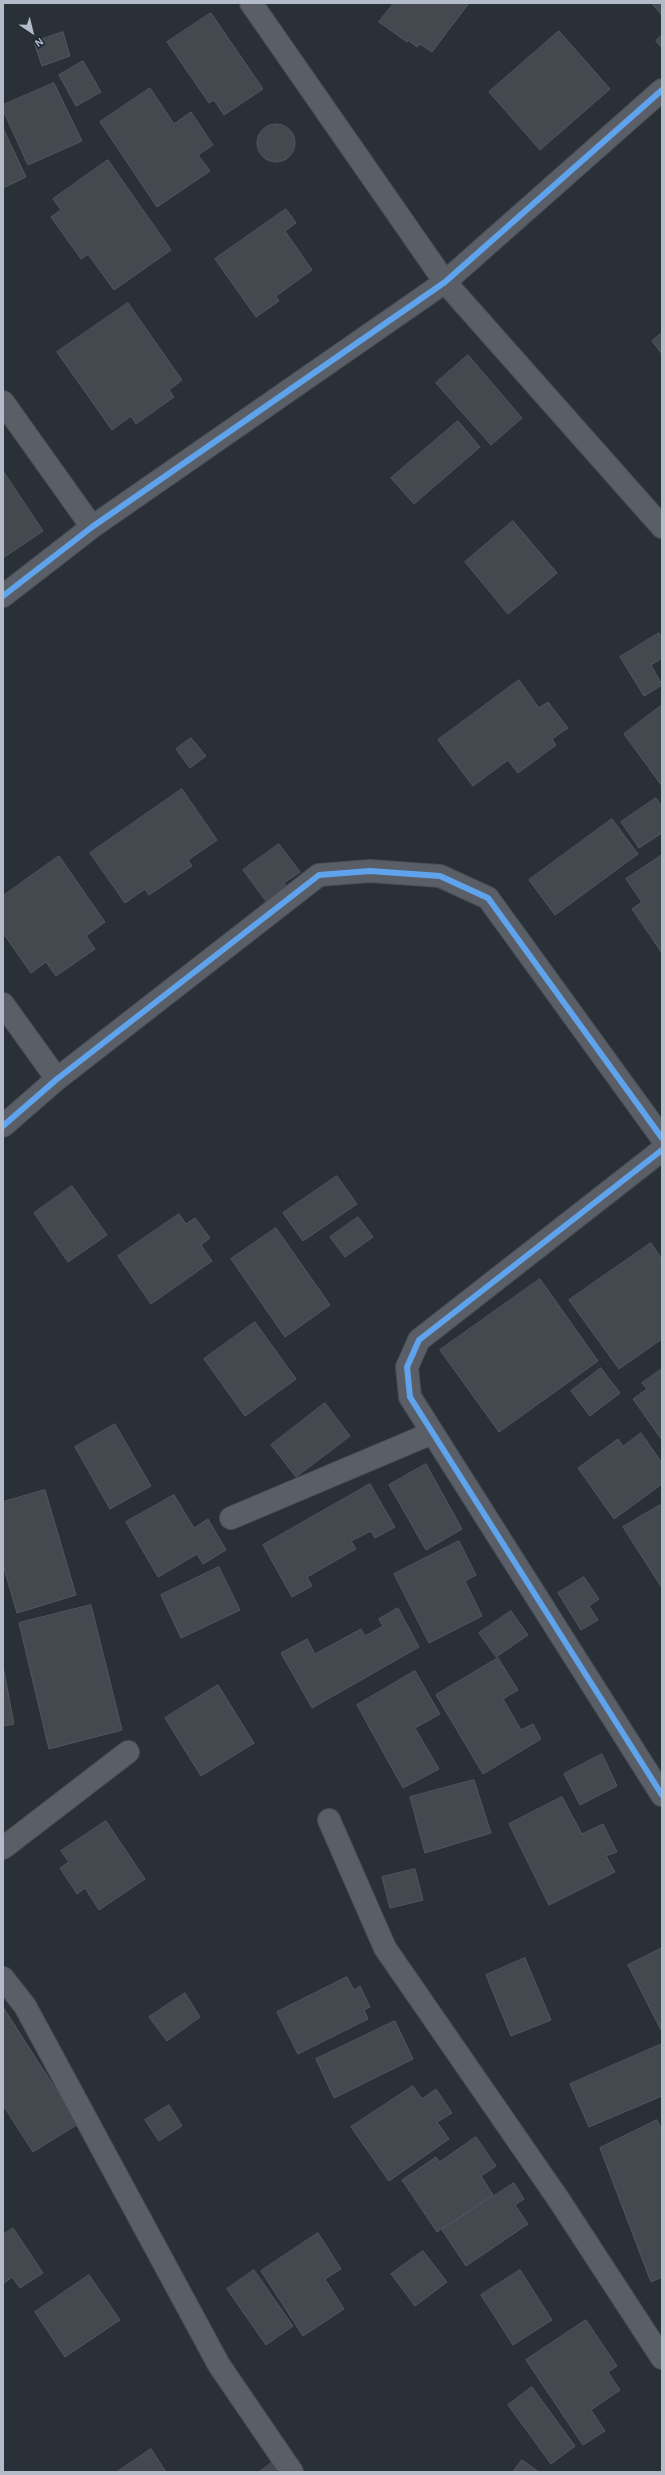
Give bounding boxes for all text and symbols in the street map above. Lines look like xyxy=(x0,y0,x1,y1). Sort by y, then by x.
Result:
north arrow xyxy=(12,12,52,52)
text: N xyxy=(33,36,45,49)

